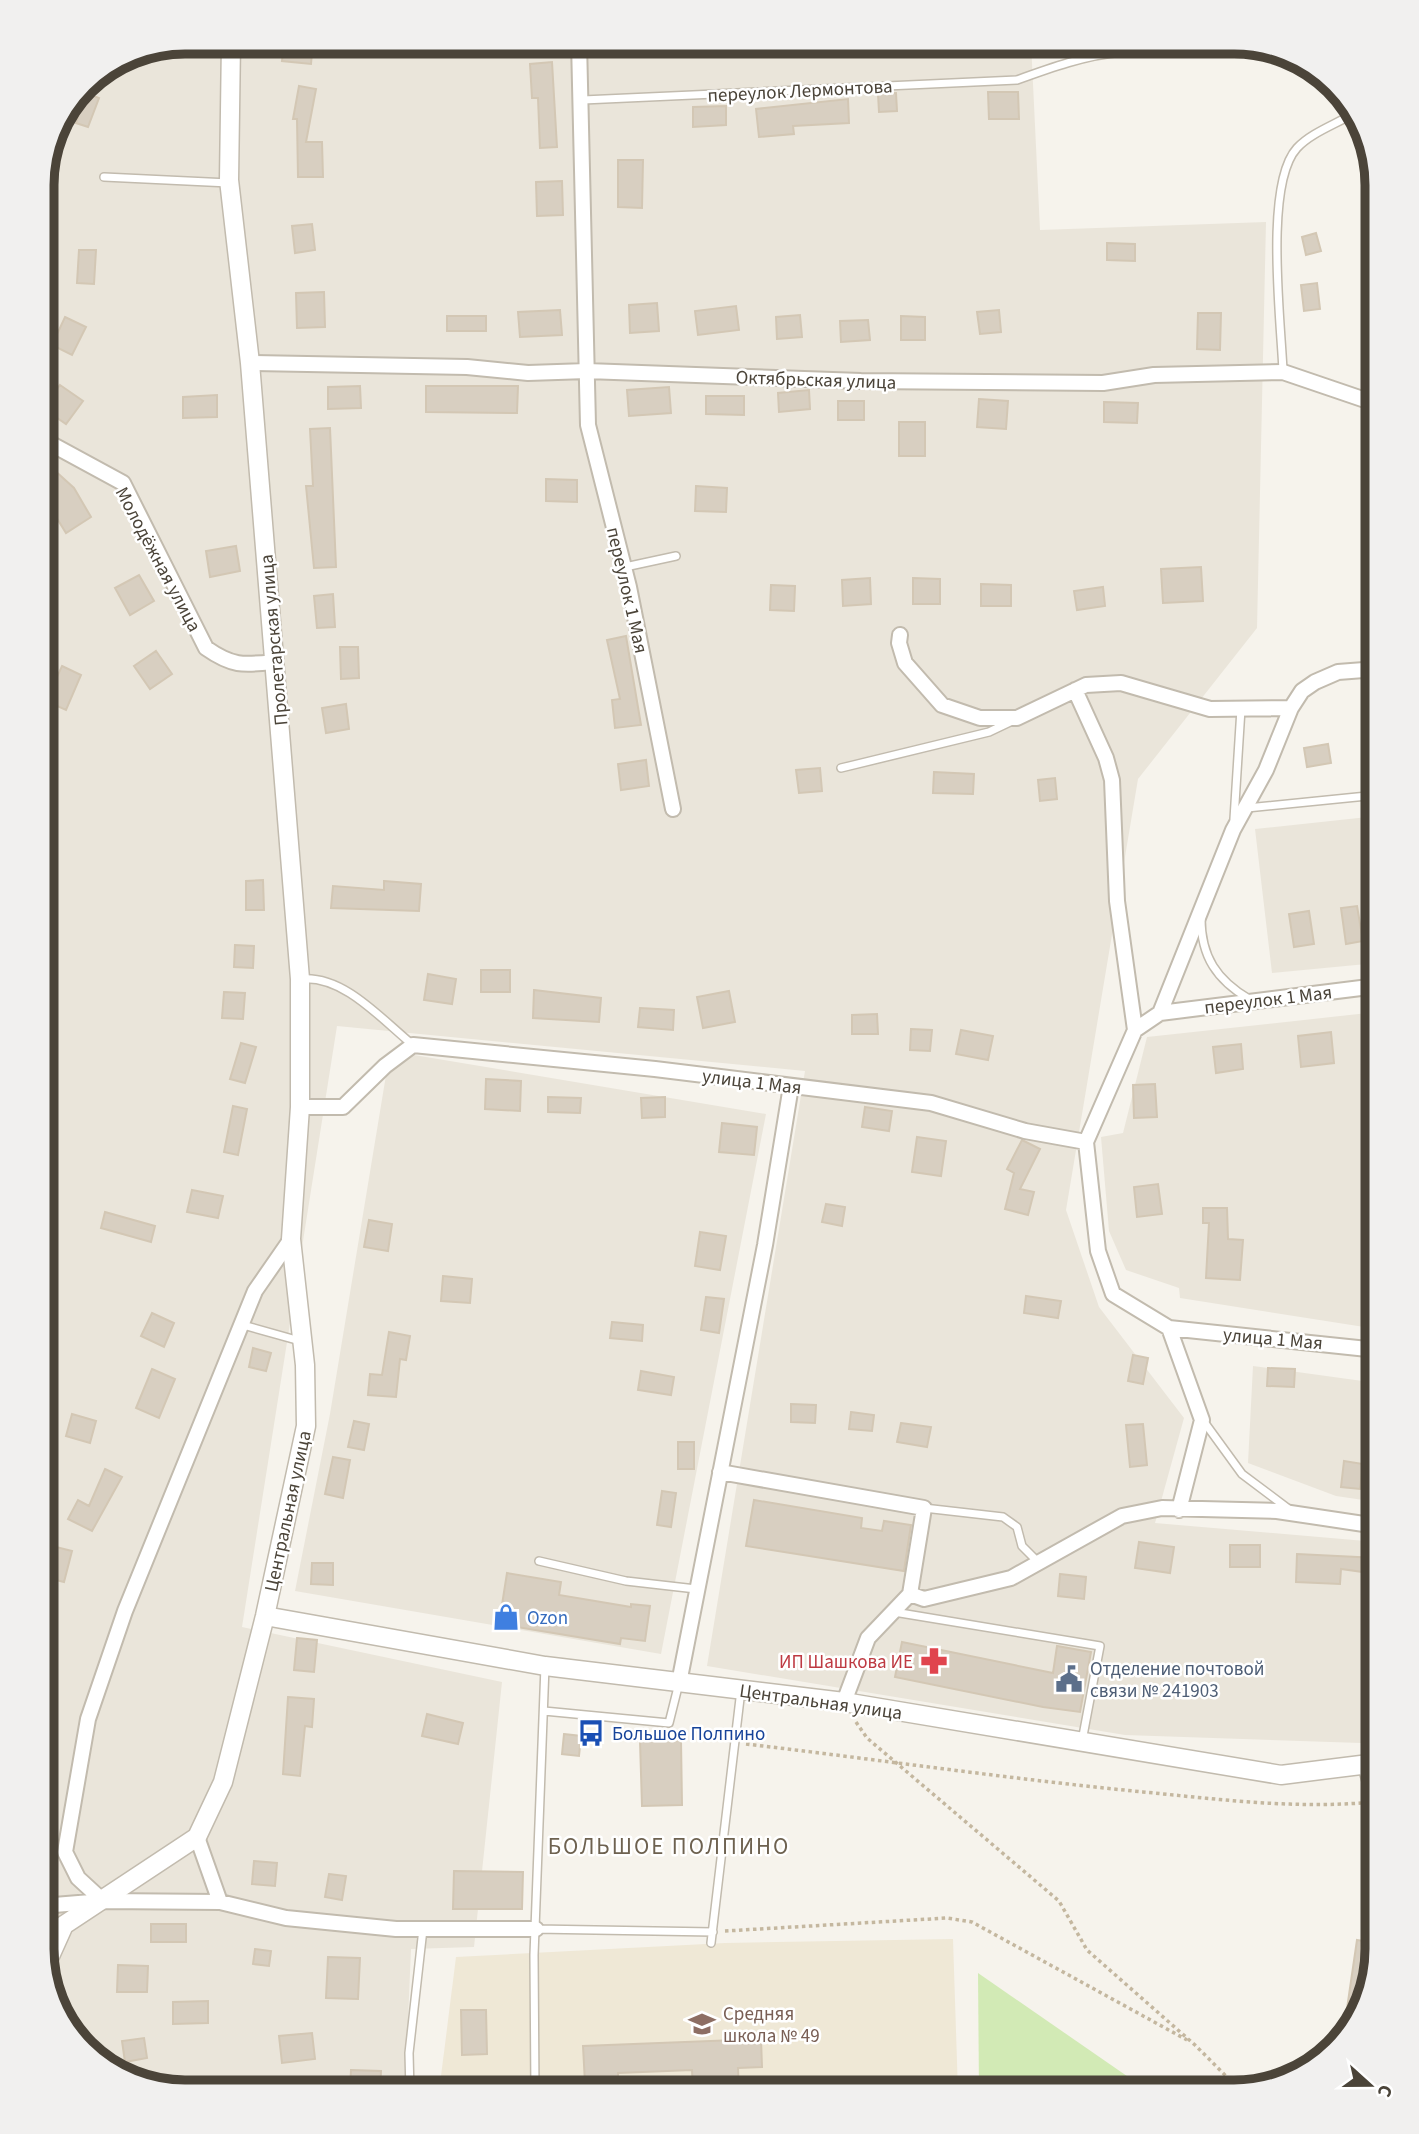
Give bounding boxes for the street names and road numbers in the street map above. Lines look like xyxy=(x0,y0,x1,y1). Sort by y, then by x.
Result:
street label: переулок Лермонтова xyxy=(707,73,893,110)
street label: Октябрьская улица xyxy=(735,364,897,397)
street label: Молодёжная улица xyxy=(108,482,207,637)
street label: переулок 1 Мая xyxy=(599,525,654,656)
street label: Пролетарская улица xyxy=(254,553,295,727)
street label: переулок 1 Мая xyxy=(1203,979,1334,1022)
street label: улица 1 Мая xyxy=(701,1063,803,1102)
street label: улица 1 Мая xyxy=(1222,1322,1324,1357)
street label: Центральная улица xyxy=(258,1428,319,1594)
street label: Центральная улица xyxy=(738,1678,904,1727)

